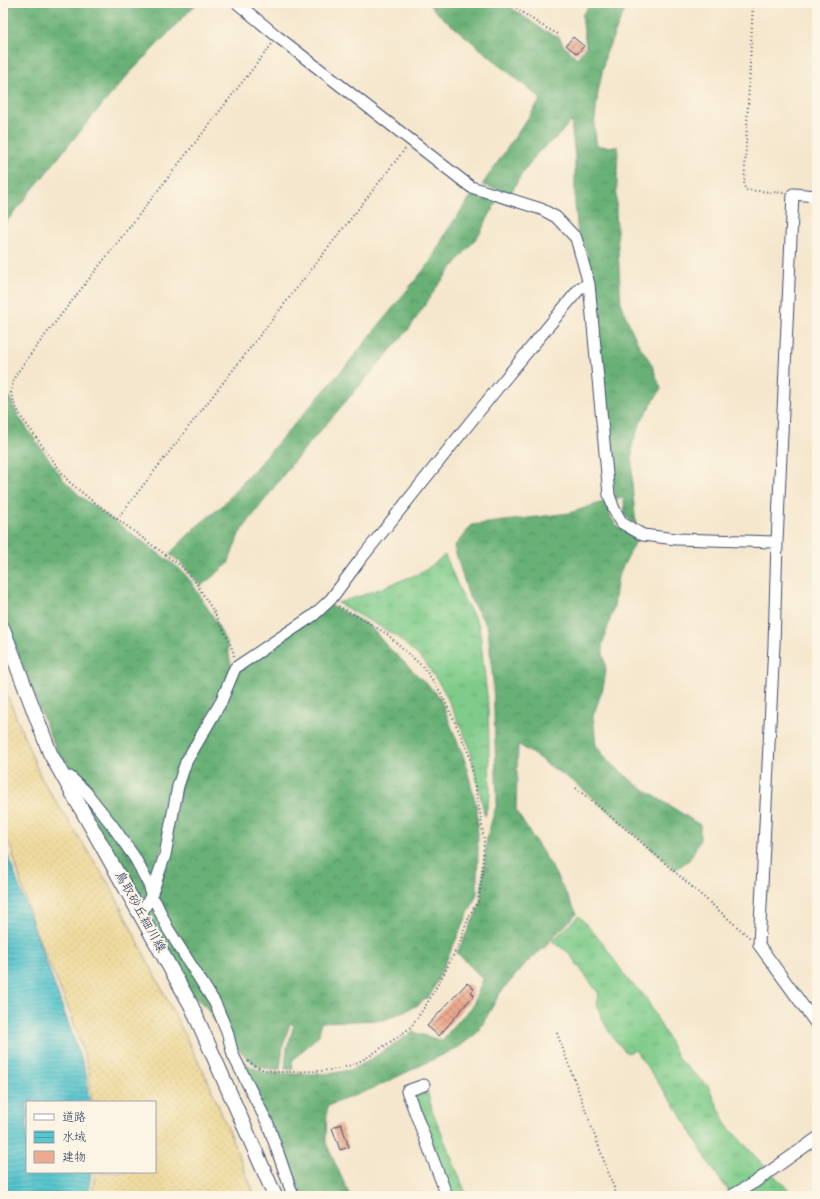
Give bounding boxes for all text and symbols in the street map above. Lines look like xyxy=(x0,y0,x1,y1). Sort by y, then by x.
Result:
street label: 鳥取砂丘細川線 xyxy=(111,868,170,957)
legend xyxy=(26,1101,156,1173)
text: 道路 xyxy=(62,1110,86,1126)
text: 水域 xyxy=(62,1130,86,1146)
text: 建物 xyxy=(62,1150,86,1166)

